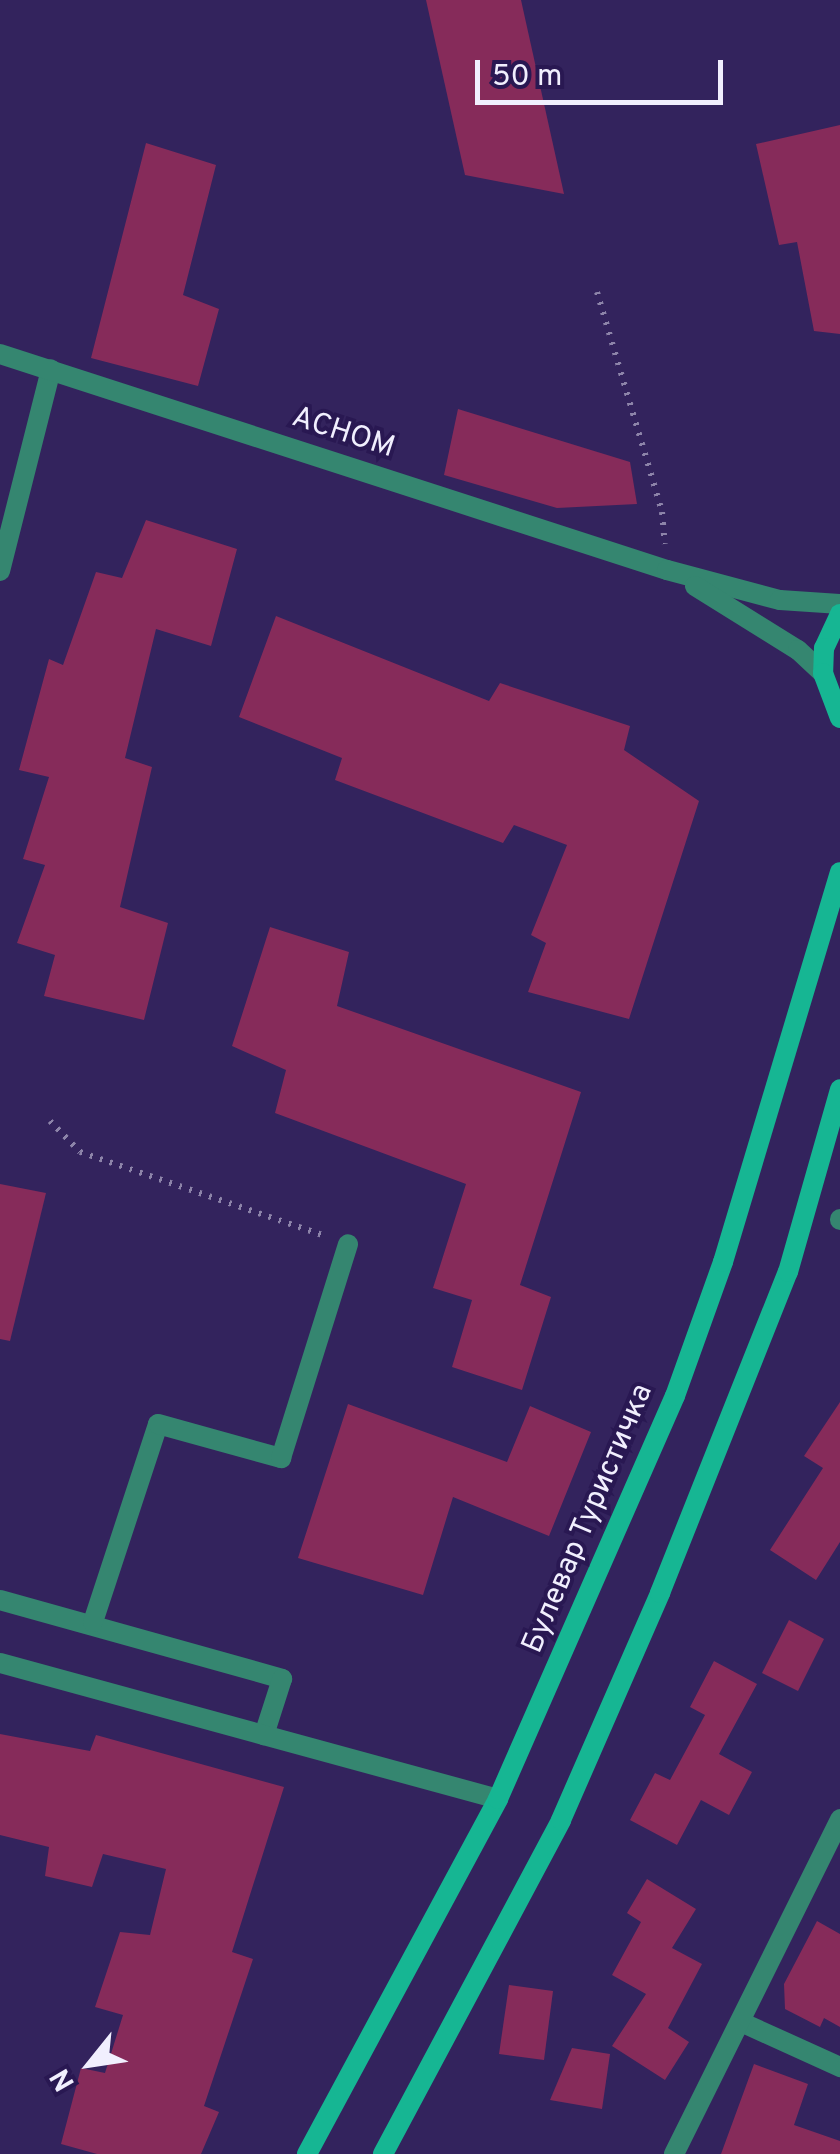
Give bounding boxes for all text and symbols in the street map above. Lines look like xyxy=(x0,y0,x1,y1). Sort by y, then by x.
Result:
scale bar xyxy=(480,40,728,102)
text: 50 m xyxy=(492,59,562,96)
street label: АСНОМ xyxy=(287,401,399,467)
street label: Булевар Туристичка xyxy=(516,1378,662,1660)
north arrow xyxy=(40,2014,140,2114)
text: N xyxy=(43,2061,85,2097)

